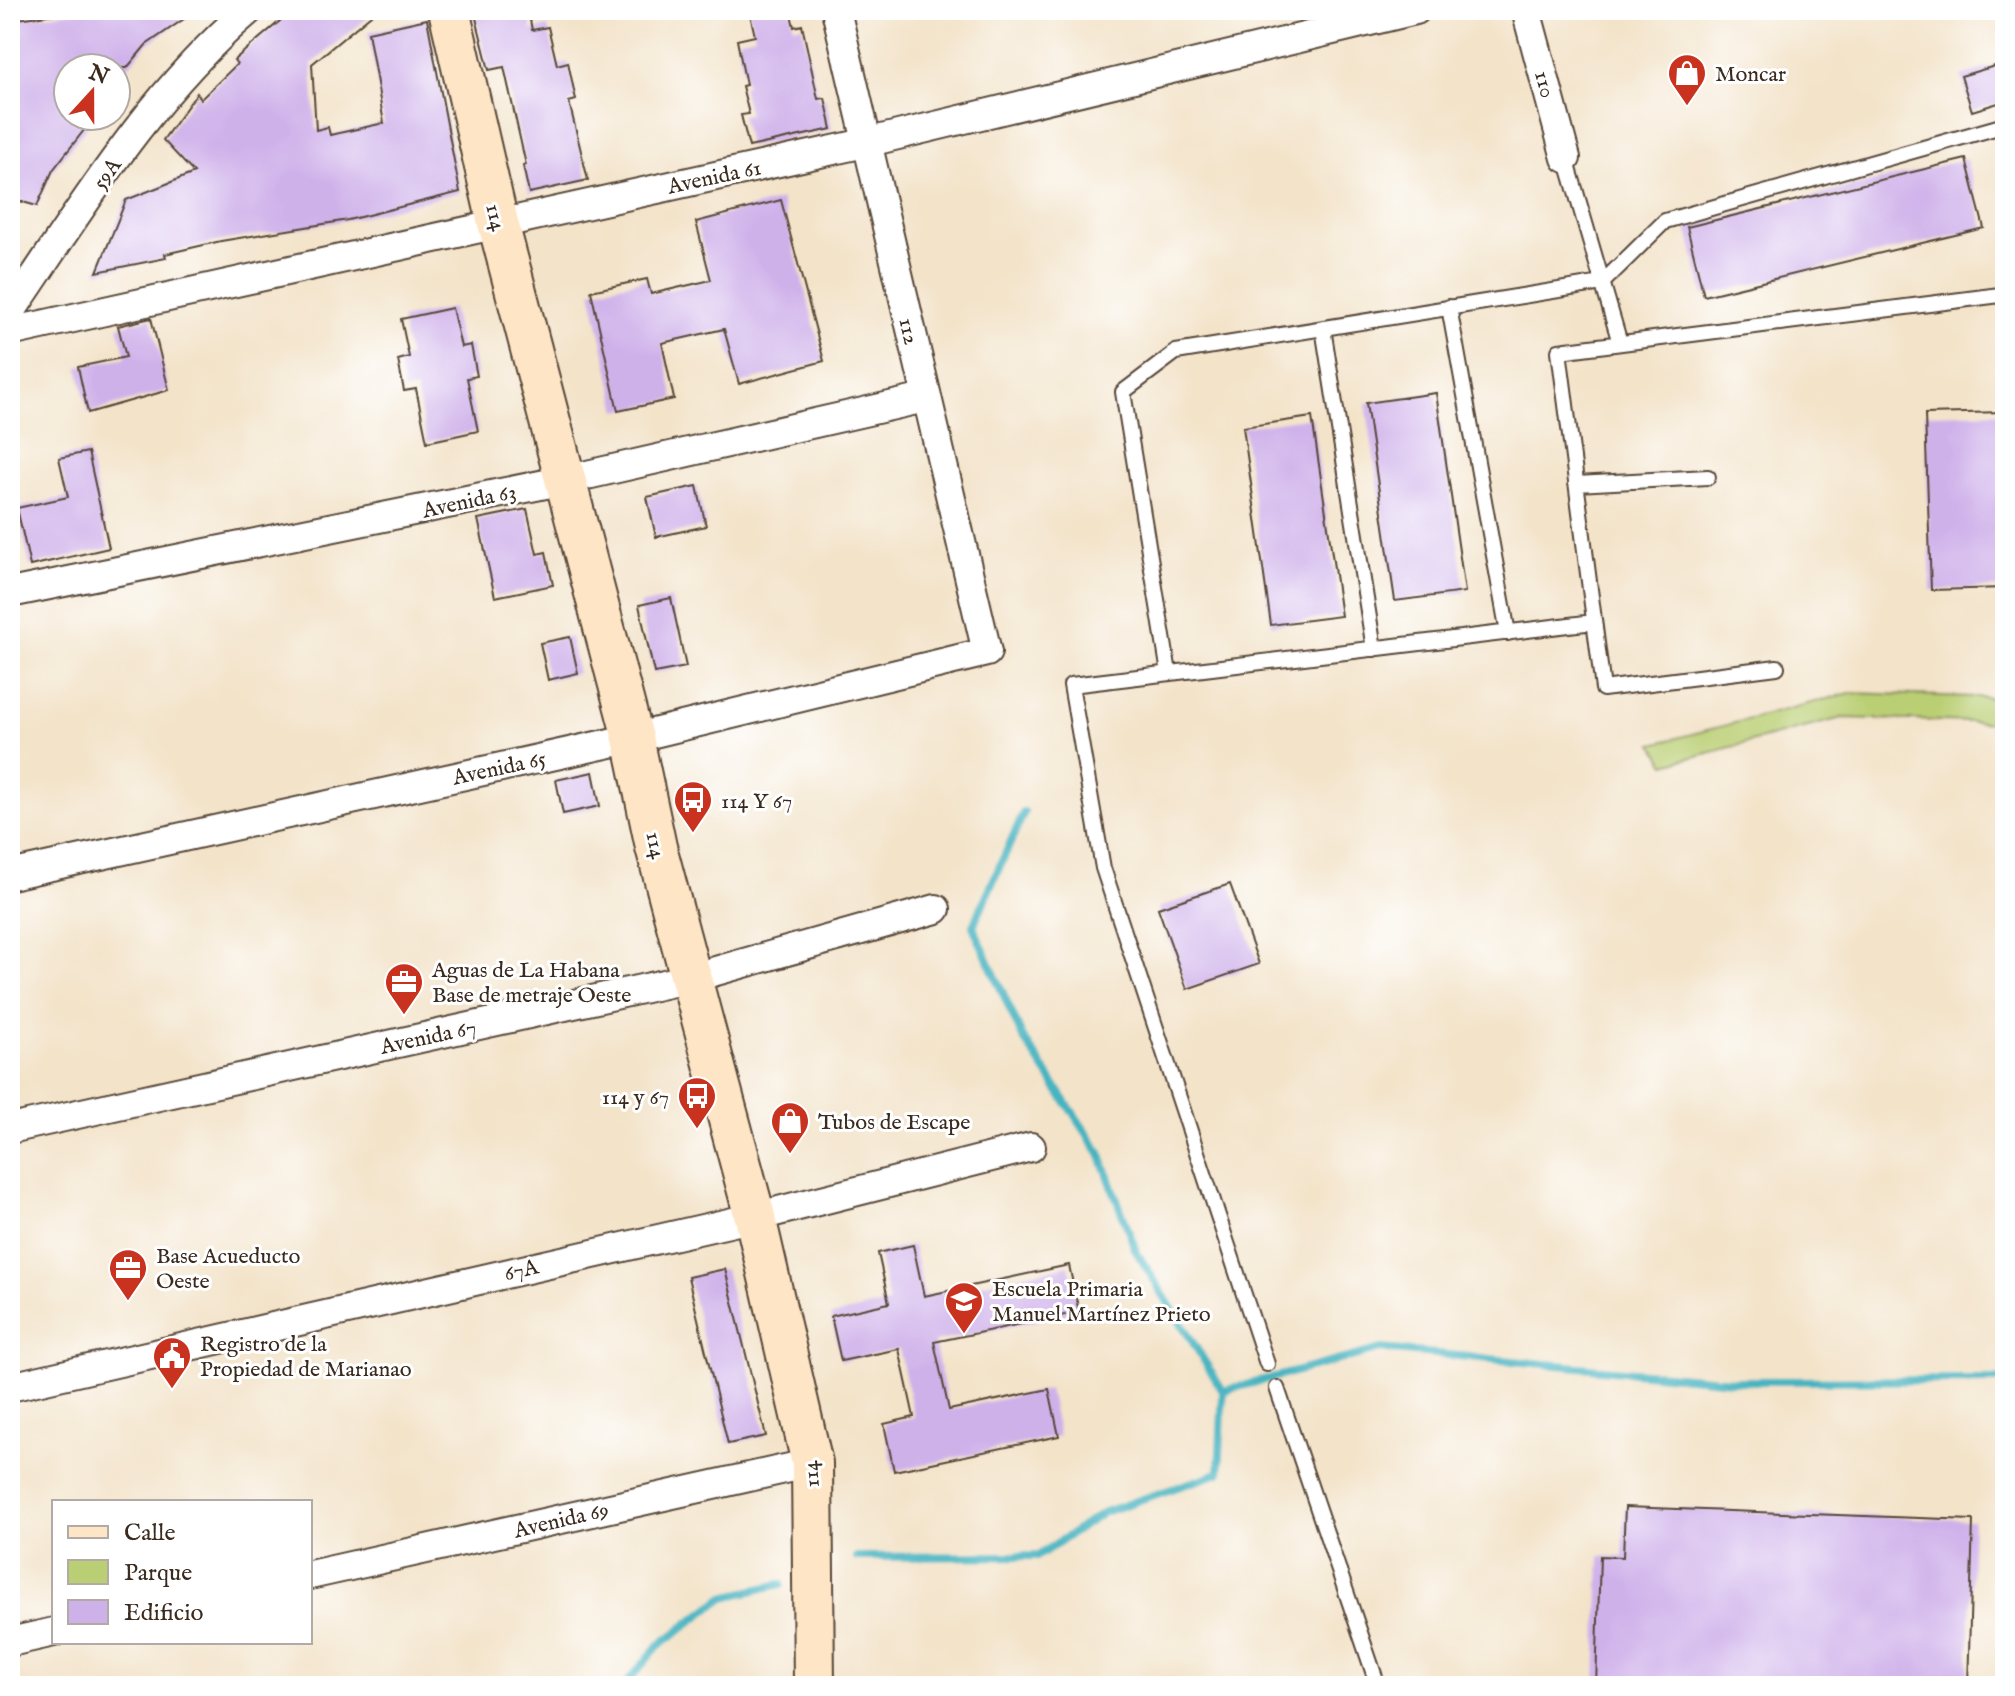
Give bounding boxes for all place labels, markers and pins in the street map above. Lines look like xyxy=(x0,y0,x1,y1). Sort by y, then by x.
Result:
shop icon: Moncar xyxy=(1666,52,1708,107)
place label: Moncar xyxy=(1715,61,1786,89)
bus stop icon: 114 Y 67 xyxy=(672,779,714,834)
place label: 114 Y 67 xyxy=(721,788,792,816)
place label: Aguas de La Habana Base de metraje Oeste xyxy=(431,957,631,1010)
office icon: Aguas de La Habana Base de metraje Oeste xyxy=(383,961,425,1016)
bus stop icon: 114 y 67 xyxy=(676,1075,718,1130)
place label: 114 y 67 xyxy=(602,1084,669,1112)
shop icon: Tubos de Escape xyxy=(769,1100,811,1155)
place label: Tubos de Escape xyxy=(818,1109,970,1137)
place label: Base Acueducto Oeste xyxy=(156,1243,301,1296)
office icon: Base Acueducto Oeste xyxy=(107,1247,149,1302)
place label: Escuela Primaria Manuel Martínez Prieto xyxy=(992,1276,1211,1329)
school or university icon: Escuela Primaria Manuel Martínez Prieto xyxy=(943,1280,985,1335)
place label: Registro de la Propiedad de Marianao xyxy=(200,1331,412,1384)
public building icon: Registro de la Propiedad de Marianao xyxy=(151,1335,193,1390)

